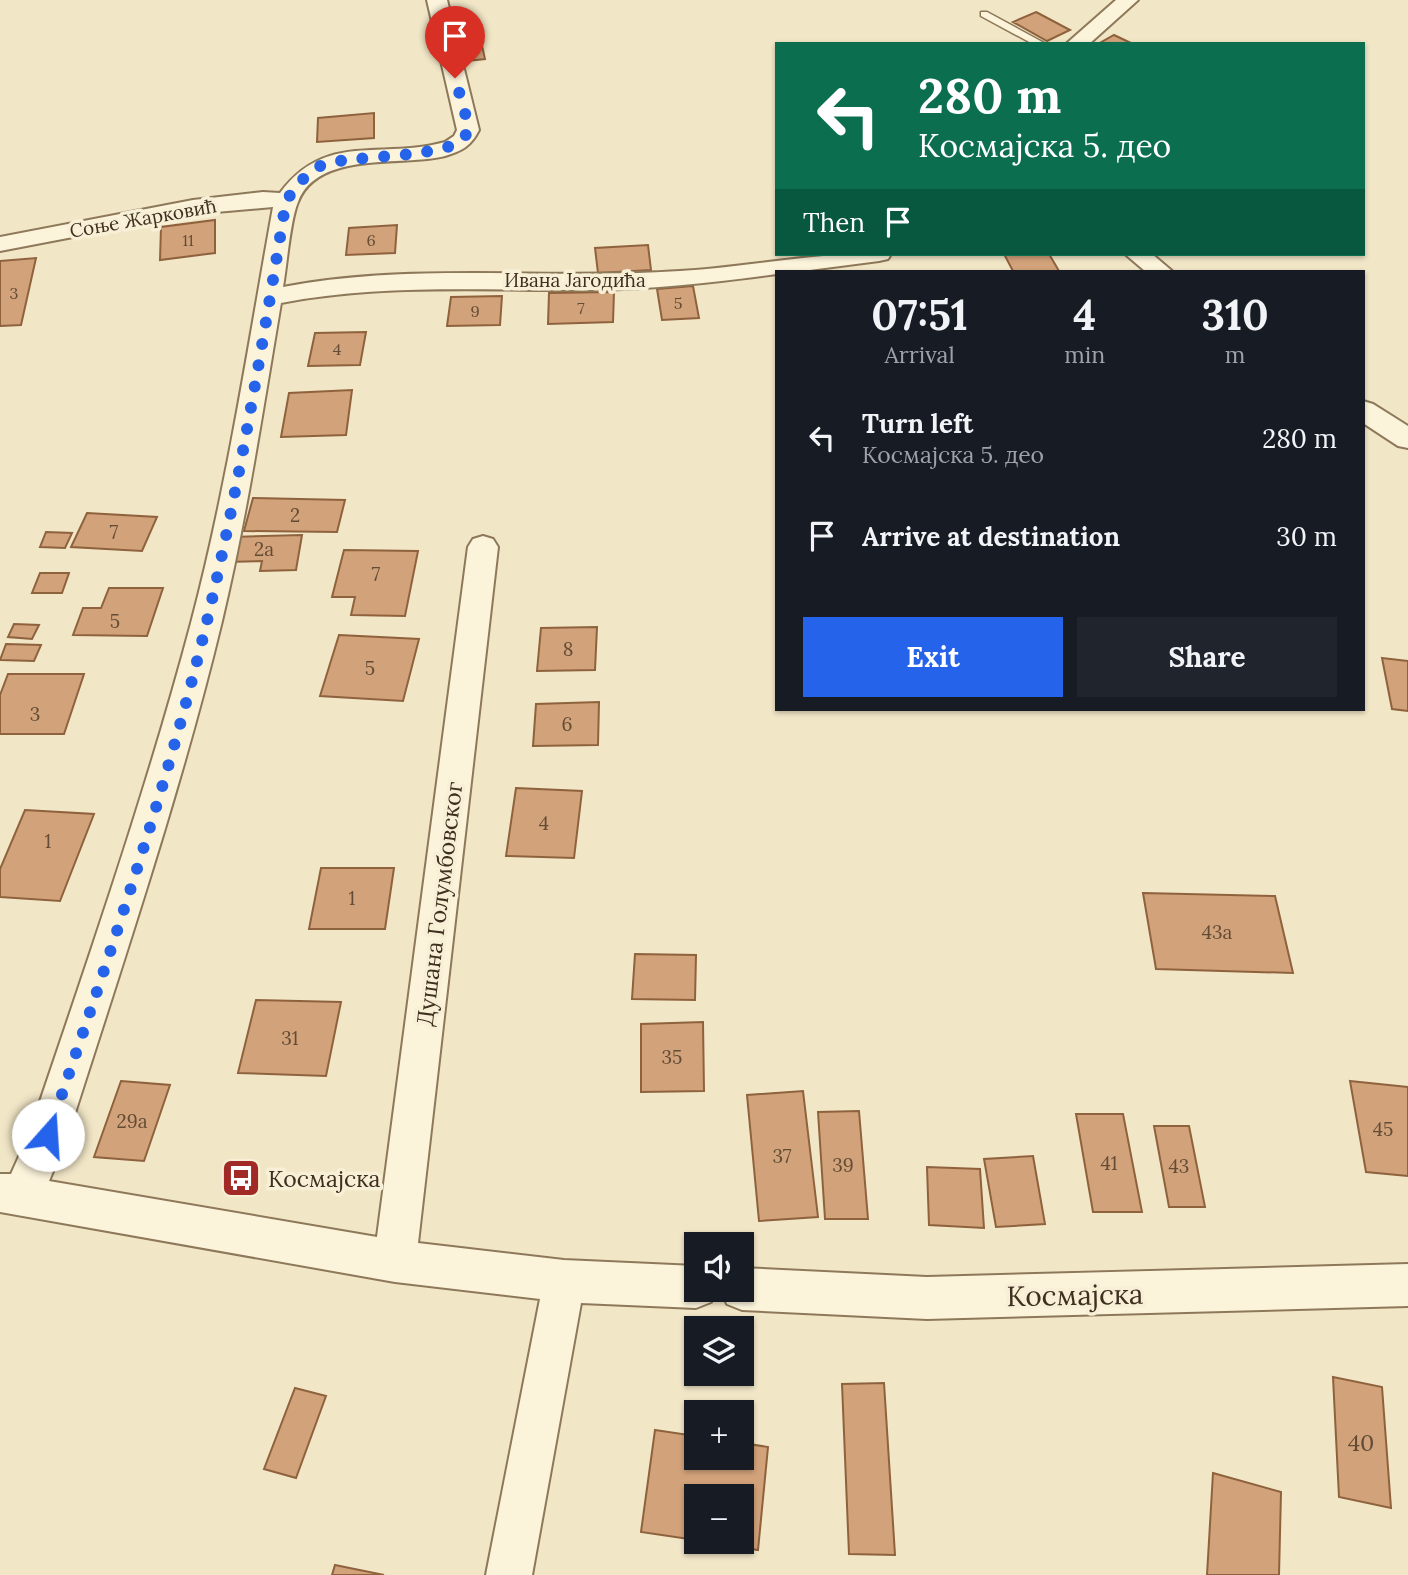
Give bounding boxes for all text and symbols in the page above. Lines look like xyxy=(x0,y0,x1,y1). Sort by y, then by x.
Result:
pin xyxy=(425,6,485,78)
icon: arrive xyxy=(436,17,474,55)
text: 280 m xyxy=(918,64,1061,126)
icon: left xyxy=(803,70,894,161)
text: Космајска 5. део xyxy=(918,125,1171,166)
street label: Соње Жарковић xyxy=(68,193,218,243)
icon: arrive xyxy=(879,203,917,241)
text: Then xyxy=(803,206,865,239)
house number: 11 xyxy=(182,230,194,250)
house number: 6 xyxy=(366,230,376,250)
street label: Ивана Јагодића xyxy=(504,268,646,292)
house number: 3 xyxy=(10,283,19,303)
text: 07:51 xyxy=(871,288,968,342)
text: 4 xyxy=(1073,288,1096,342)
text: 310 xyxy=(1201,288,1269,342)
house number: 5 xyxy=(674,293,682,313)
house number: 7 xyxy=(577,298,585,318)
house number: 9 xyxy=(470,301,480,321)
house number: 4 xyxy=(333,339,342,359)
text: Arrival xyxy=(884,340,955,369)
text: min xyxy=(1064,340,1105,369)
text: m xyxy=(1225,340,1245,369)
text: Turn left xyxy=(862,407,973,440)
icon: left xyxy=(803,419,841,457)
text: 280 m xyxy=(1262,422,1337,455)
text: Космајска 5. део xyxy=(862,440,1044,469)
house number: 2 xyxy=(290,503,300,527)
icon: arrive xyxy=(803,517,841,555)
house number: 7 xyxy=(110,520,119,544)
text: Arrive at destination xyxy=(862,520,1120,553)
text: 30 m xyxy=(1276,520,1337,553)
house number: 2a xyxy=(254,537,274,561)
house number: 7 xyxy=(372,562,381,586)
house number: 5 xyxy=(110,609,120,633)
button: Exit xyxy=(803,617,1063,697)
button: Share xyxy=(1077,617,1337,697)
house number: 8 xyxy=(563,637,573,661)
house number: 5 xyxy=(365,656,375,680)
house number: 3 xyxy=(30,702,40,726)
house number: 6 xyxy=(562,712,573,736)
street label: Душана Голумбовског xyxy=(410,780,468,1028)
house number: 4 xyxy=(539,811,549,835)
house number: 1 xyxy=(45,829,52,853)
house number: 1 xyxy=(349,886,356,910)
house number: 43a xyxy=(1202,920,1233,944)
house number: 31 xyxy=(281,1026,299,1050)
house number: 35 xyxy=(662,1045,682,1069)
position arrow xyxy=(11.0,1098,85.0,1172)
house number: 29a xyxy=(117,1109,148,1133)
house number: 45 xyxy=(1373,1117,1393,1141)
house number: 37 xyxy=(773,1144,792,1168)
house number: 41 xyxy=(1100,1151,1118,1175)
house number: 39 xyxy=(832,1153,854,1177)
house number: 43 xyxy=(1169,1154,1189,1178)
bus stop icon: Космајска xyxy=(220,1157,262,1199)
place label: Космајска xyxy=(268,1164,380,1193)
map controls xyxy=(684,1232,754,1554)
button: sound xyxy=(684,1232,754,1302)
street label: Космајска xyxy=(1006,1276,1144,1314)
button: layers xyxy=(684,1316,754,1386)
button: + xyxy=(684,1400,754,1470)
house number: 40 xyxy=(1348,1428,1374,1457)
button: − xyxy=(684,1484,754,1554)

